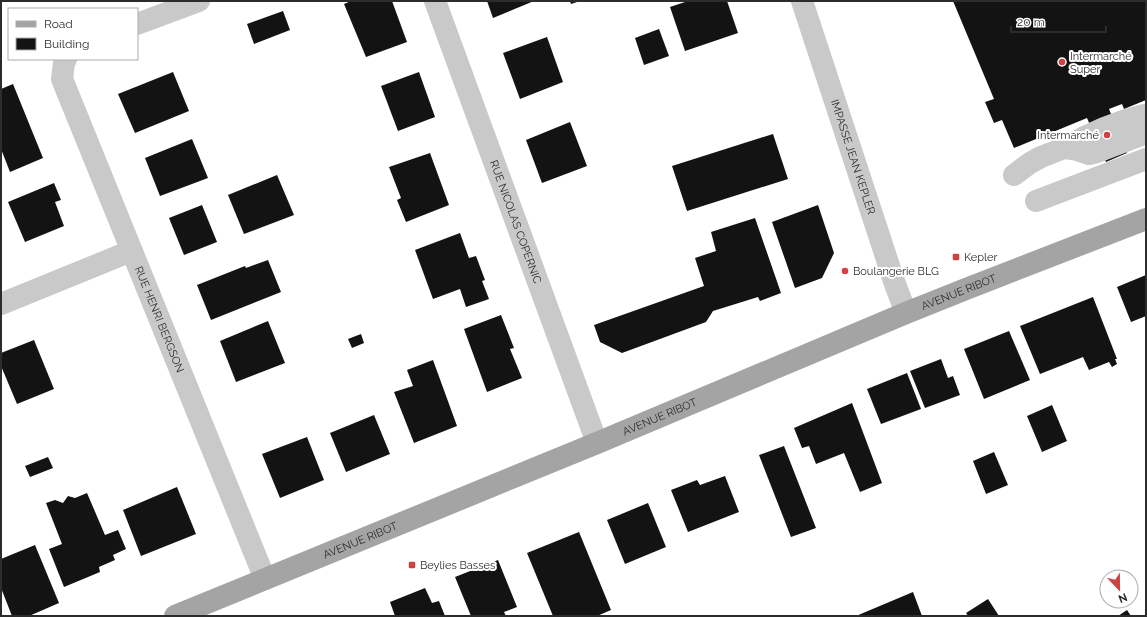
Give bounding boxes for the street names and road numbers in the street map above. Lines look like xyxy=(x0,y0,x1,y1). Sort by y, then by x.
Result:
street label: IMPASSE JEAN KEPLER xyxy=(828,98,878,216)
street label: RUE NICOLAS COPERNIC xyxy=(487,158,544,286)
street label: RUE HENRI BERGSON xyxy=(132,264,187,375)
street label: AVENUE RIBOT xyxy=(920,272,998,313)
street label: AVENUE RIBOT xyxy=(621,396,699,438)
street label: AVENUE RIBOT xyxy=(321,519,400,562)

